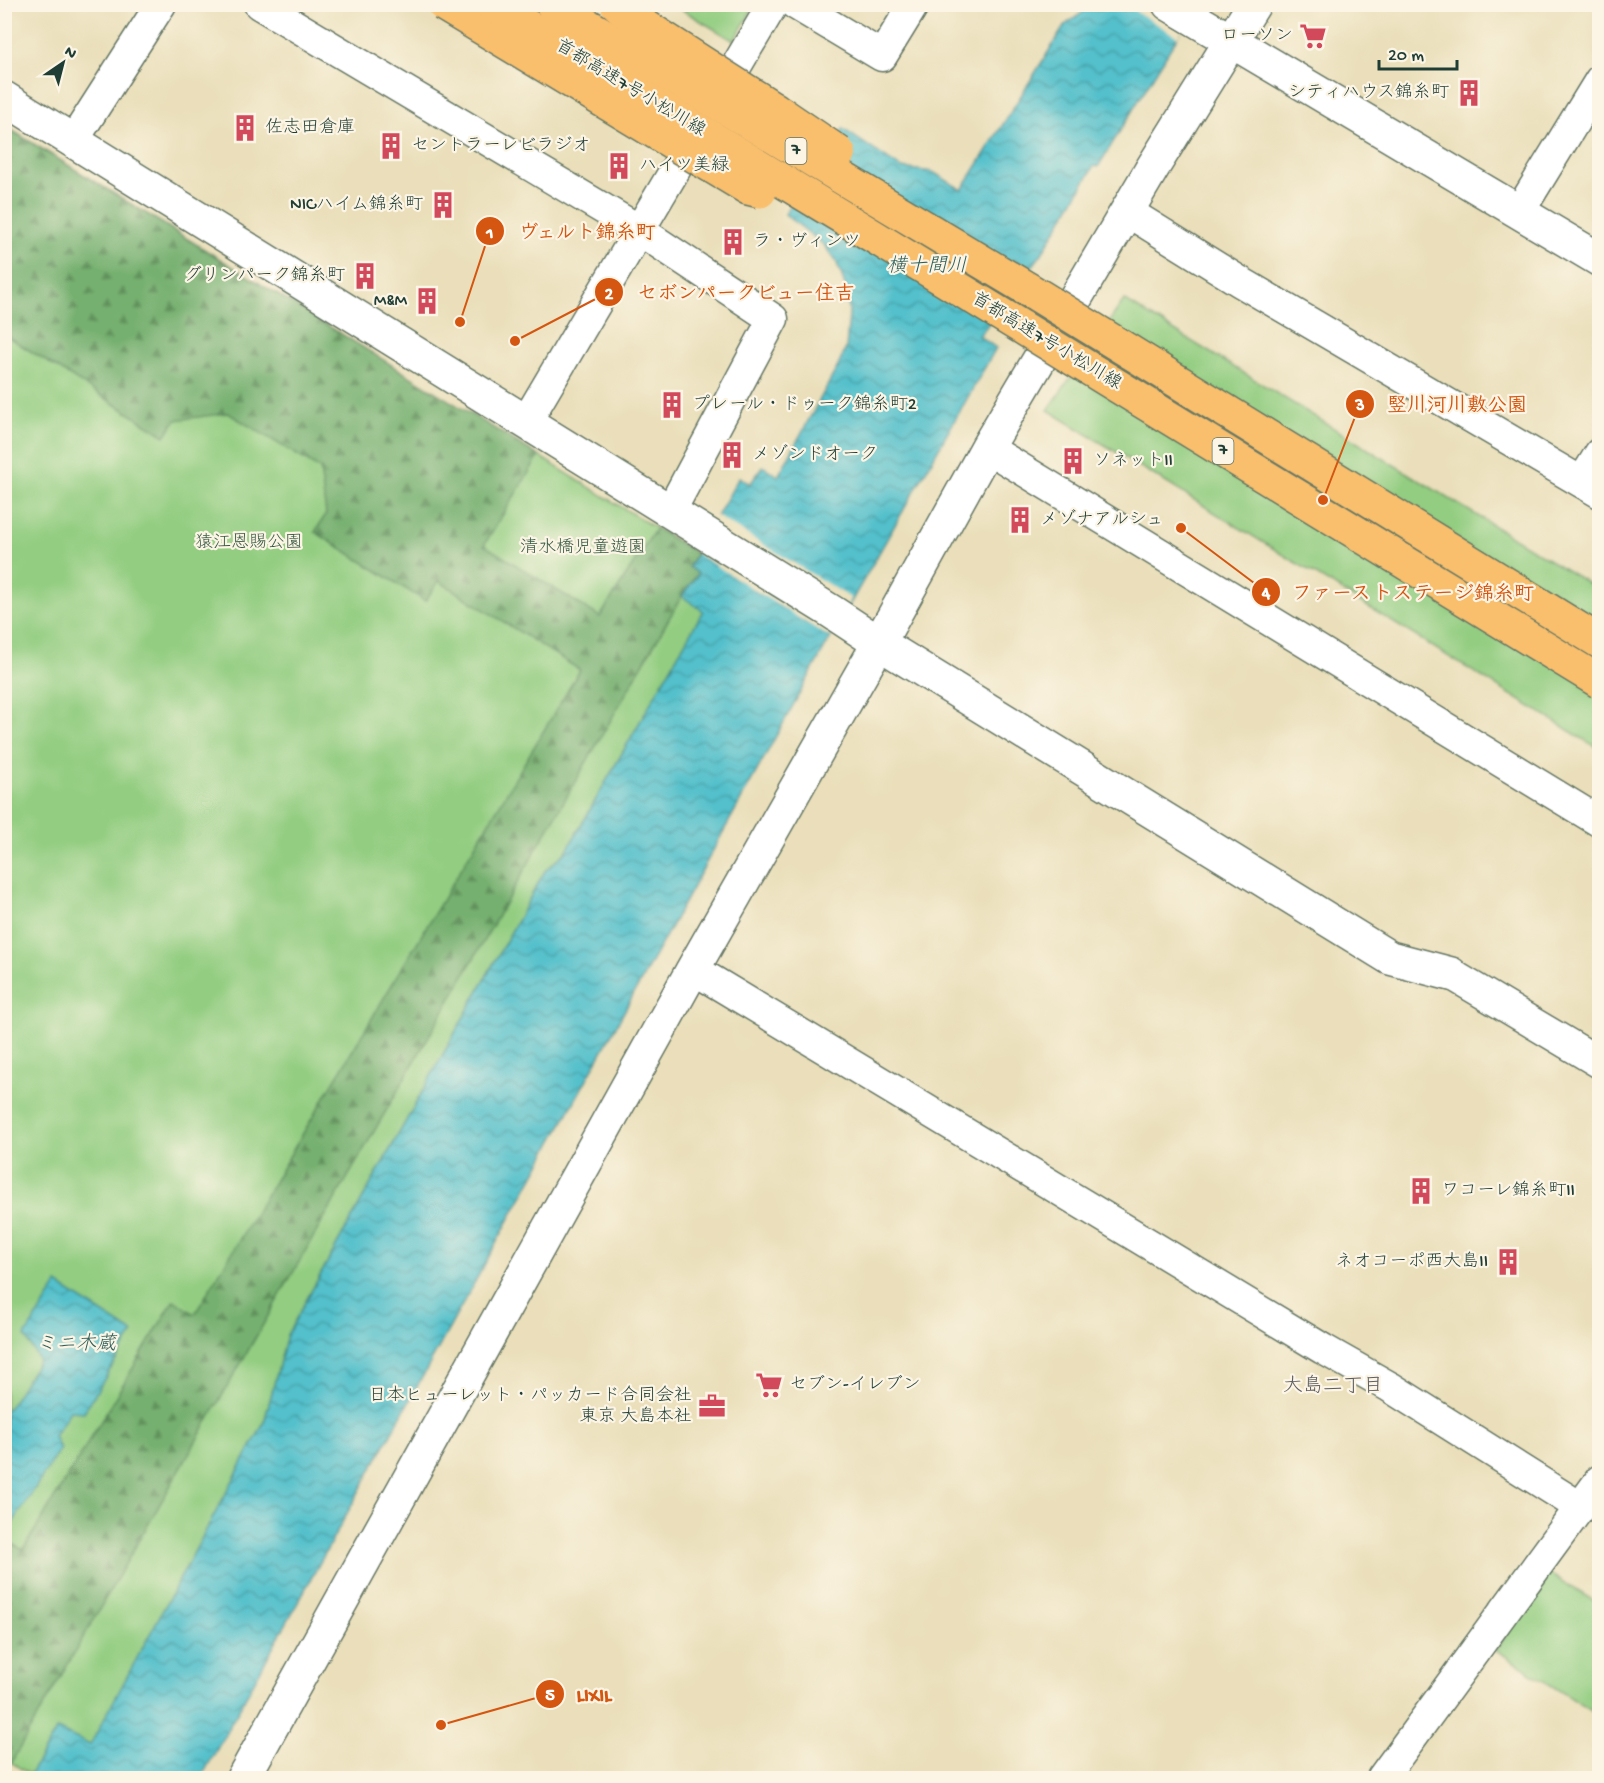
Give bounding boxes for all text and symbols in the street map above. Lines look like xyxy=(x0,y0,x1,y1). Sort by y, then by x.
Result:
supermarket icon: ローソン xyxy=(1298,21,1328,51)
place label: ローソン xyxy=(1221,26,1293,47)
north arrow xyxy=(33,33,93,93)
scale bar xyxy=(1379,33,1457,71)
street label: 首都高速7号小松川線 xyxy=(551,35,709,142)
text: N xyxy=(60,43,80,65)
text: 20 m xyxy=(1388,46,1424,67)
building icon: シティハウス錦糸町 xyxy=(1454,78,1484,108)
place label: シティハウス錦糸町 xyxy=(1288,82,1449,104)
building icon: 佐志田倉庫 xyxy=(230,113,260,143)
place label: 佐志田倉庫 xyxy=(265,117,355,139)
building icon: セントラーレビラジオ xyxy=(376,131,406,161)
place label: セントラーレビラジオ xyxy=(411,136,590,157)
road number: 7 xyxy=(786,138,806,164)
building icon: ハイツ美緑 xyxy=(604,151,634,181)
place label: ハイツ美緑 xyxy=(639,155,729,177)
building icon: NICハイム錦糸町 xyxy=(428,190,458,220)
place label: NICハイム錦糸町 xyxy=(290,194,423,216)
callout: ヴェルト錦糸町 xyxy=(475,212,669,250)
text: ヴェルト錦糸町 xyxy=(518,221,656,246)
text: 1 xyxy=(485,224,494,245)
building icon: ラ・ヴィンツ xyxy=(718,227,748,257)
place label: ラ・ヴィンツ xyxy=(753,232,861,253)
water label: 横十間川 xyxy=(887,255,967,279)
building icon: グリンパーク錦糸町 xyxy=(350,261,380,291)
place label: グリンパーク錦糸町 xyxy=(184,265,345,287)
callout: セボンパークビュー住吉 xyxy=(594,273,868,311)
text: セボンパークビュー住吉 xyxy=(637,282,855,307)
text: 2 xyxy=(605,285,614,306)
building icon: M&M xyxy=(412,286,442,316)
street label: 首都高速7号小松川線 xyxy=(967,288,1125,395)
place label: M&M xyxy=(374,291,408,312)
callout: 竪川河川敷公園 xyxy=(1345,385,1539,423)
building icon: プレール・ドゥーク錦糸町2 xyxy=(657,390,687,420)
place label: プレール・ドゥーク錦糸町2 xyxy=(692,394,917,416)
text: 竪川河川敷公園 xyxy=(1387,394,1527,419)
text: 3 xyxy=(1354,396,1365,417)
road number: 7 xyxy=(1212,438,1234,464)
building icon: メゾンドオーク xyxy=(717,440,747,470)
place label: メゾンドオーク xyxy=(752,444,878,466)
building icon: ソネットII xyxy=(1058,446,1088,476)
place label: ソネットII xyxy=(1093,451,1173,472)
building icon: メゾナアルシュ xyxy=(1005,505,1035,535)
place label: メゾナアルシュ xyxy=(1040,509,1164,531)
park label: 猿江恩賜公園 xyxy=(195,532,303,554)
park label: 清水橋児童遊園 xyxy=(520,537,646,559)
callout: ファーストステージ錦糸町 xyxy=(1251,573,1545,611)
text: ファーストステージ錦糸町 xyxy=(1292,582,1534,607)
text: 4 xyxy=(1261,584,1271,605)
building icon: ワコーレ錦糸町II xyxy=(1406,1176,1436,1206)
place label: ワコーレ錦糸町II xyxy=(1441,1180,1575,1202)
building icon: ネオコーポ西大島II xyxy=(1493,1247,1523,1277)
place label: ネオコーポ西大島II xyxy=(1335,1251,1488,1273)
water label: ミニ木蔵 xyxy=(36,1332,118,1357)
supermarket icon: セブン-イレブン xyxy=(754,1370,784,1400)
place label: セブン-イレブン xyxy=(789,1374,921,1396)
district label: 大島二丁目 xyxy=(1283,1374,1383,1399)
place label: 日本ヒューレット・パッカード合同会社 東京 大島本社 xyxy=(369,1385,692,1428)
office icon: 日本ヒューレット・パッカード合同会社 東京 大島本社 xyxy=(697,1391,727,1421)
callout: LIXIL xyxy=(535,1675,623,1713)
text: 5 xyxy=(545,1686,555,1707)
text: LIXIL xyxy=(577,1686,613,1709)

